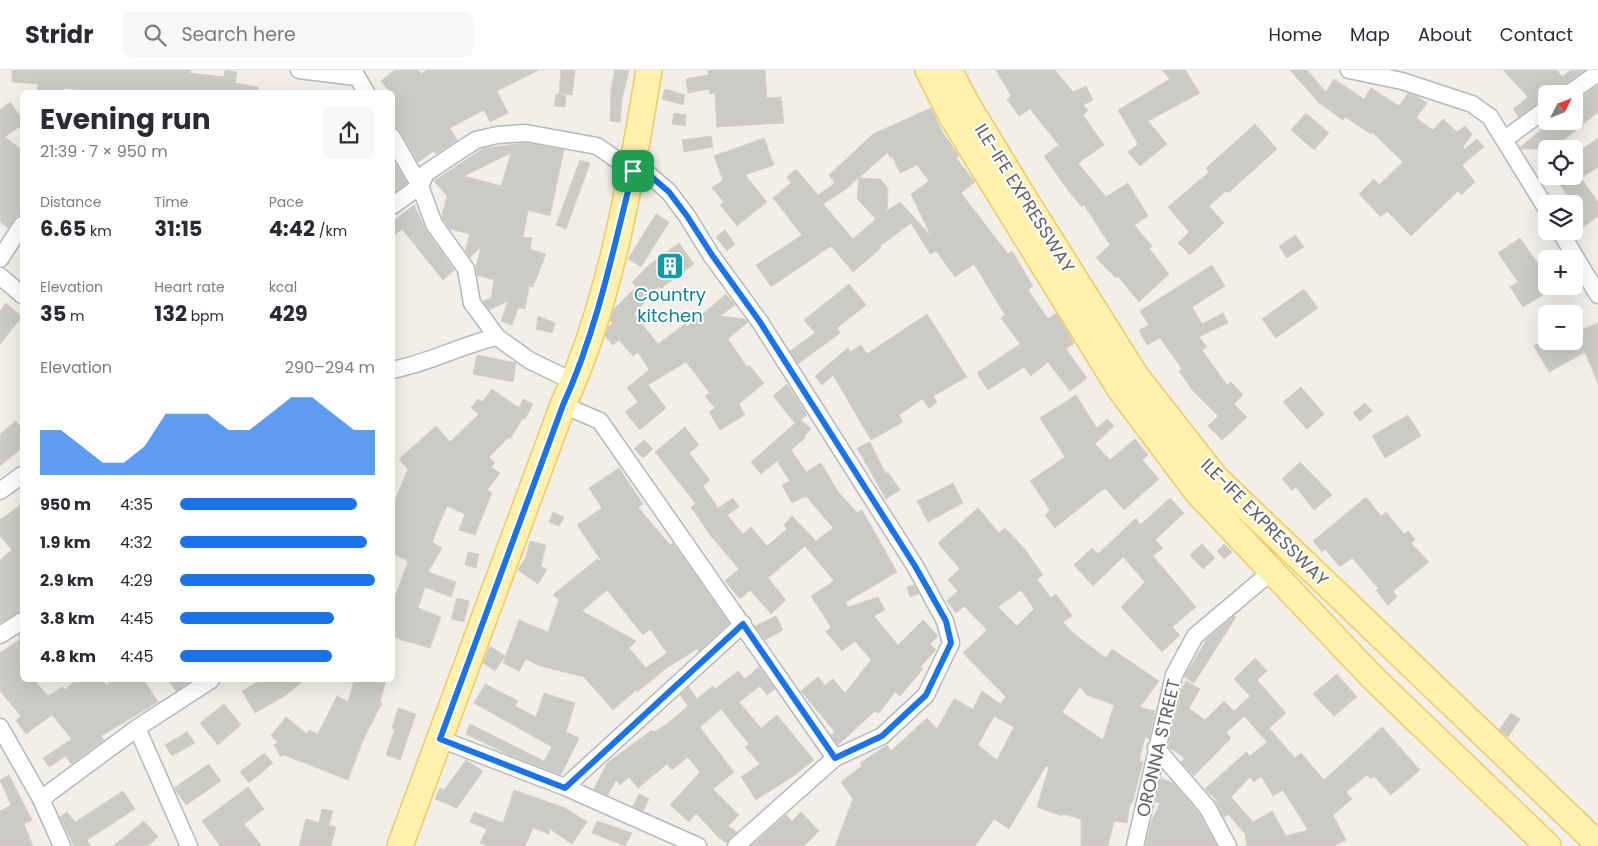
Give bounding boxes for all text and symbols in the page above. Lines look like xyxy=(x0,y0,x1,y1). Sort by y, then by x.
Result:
search box xyxy=(123,12,473,57)
text: Stridr xyxy=(25,18,93,51)
icon: search xyxy=(141,21,169,49)
text: Search here xyxy=(181,21,296,48)
text: Home xyxy=(1268,22,1322,47)
text: Map xyxy=(1350,22,1390,47)
text: About xyxy=(1418,22,1472,47)
text: Contact xyxy=(1500,22,1573,47)
north arrow xyxy=(1538,85,1582,130)
map controls xyxy=(1538,85,1583,350)
text: Evening run xyxy=(40,100,211,139)
button: share xyxy=(323,107,375,159)
street label: ILE-IFE EXPRESSWAY xyxy=(969,119,1081,278)
text: 21:39 · 7 × 950 m xyxy=(40,140,168,163)
button: locate xyxy=(1538,140,1583,185)
pin xyxy=(612,150,654,192)
icon: arrive xyxy=(619,157,647,185)
text: Distance xyxy=(40,192,101,212)
text: Time xyxy=(154,192,188,212)
text: Pace xyxy=(269,192,303,212)
button: layers xyxy=(1538,195,1583,240)
text: 6.65 xyxy=(40,214,86,243)
text: 31:15 xyxy=(154,214,202,243)
text: 4:42 xyxy=(269,214,315,243)
text: km xyxy=(86,221,112,241)
text: /km xyxy=(315,221,347,241)
button: + xyxy=(1538,250,1583,295)
building icon: Country kitchen xyxy=(655,251,685,281)
text: Elevation xyxy=(40,277,103,297)
text: Heart rate xyxy=(154,277,225,297)
text: kcal xyxy=(269,277,297,297)
place label: Country kitchen xyxy=(634,282,706,328)
text: 35 xyxy=(40,299,66,328)
text: 132 xyxy=(154,299,187,328)
text: 429 xyxy=(269,299,308,328)
button: − xyxy=(1538,305,1583,350)
text: m xyxy=(66,306,85,326)
text: bpm xyxy=(187,306,224,326)
text: Elevation xyxy=(40,356,112,379)
text: 290–294 m xyxy=(285,356,375,379)
street label: ILE-IFE EXPRESSWAY xyxy=(1196,453,1335,592)
text: 950 m xyxy=(40,493,91,516)
text: 4:35 xyxy=(120,493,153,516)
text: 1.9 km xyxy=(40,531,91,554)
text: 4:32 xyxy=(120,531,152,554)
text: 2.9 km xyxy=(40,569,94,592)
text: 4:29 xyxy=(120,569,153,592)
text: 3.8 km xyxy=(40,607,95,630)
text: 4:45 xyxy=(120,607,154,630)
text: 4.8 km xyxy=(40,645,96,668)
text: 4:45 xyxy=(120,645,154,668)
street label: ORONNA STREET xyxy=(1130,676,1186,819)

